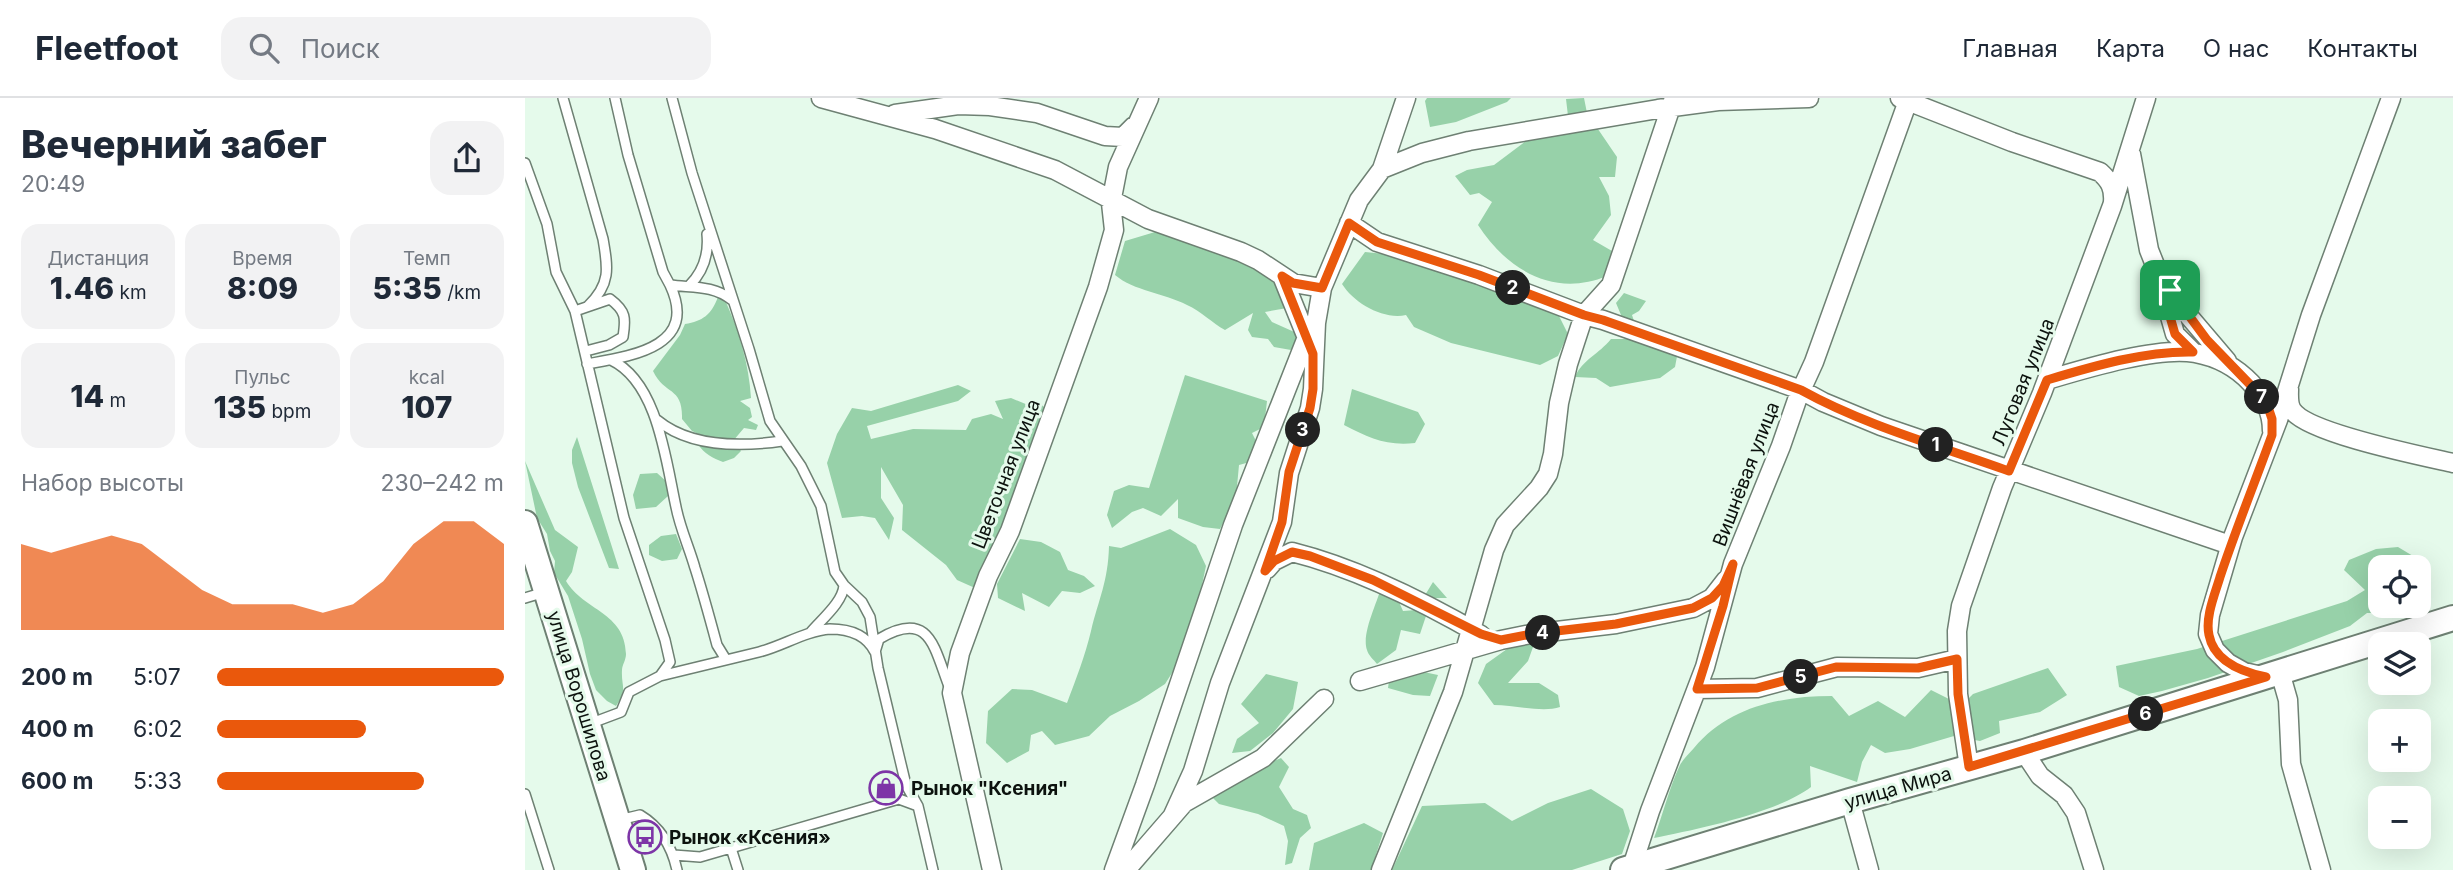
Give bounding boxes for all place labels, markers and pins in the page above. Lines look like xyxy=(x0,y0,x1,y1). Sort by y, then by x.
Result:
pin xyxy=(2140,260,2200,320)
pin: 2 xyxy=(1495,270,1531,306)
pin: 7 xyxy=(2245,380,2279,414)
pin: 3 xyxy=(1285,412,1321,448)
pin: 1 xyxy=(1919,428,1953,462)
pin: 4 xyxy=(1525,616,1561,650)
pin: 5 xyxy=(1783,660,1819,694)
pin: 6 xyxy=(2129,696,2163,732)
shop icon: Рынок "Ксения" xyxy=(867,769,905,807)
place label: Рынок "Ксения" xyxy=(911,777,1068,800)
bus stop icon: Рынок «Ксения» xyxy=(626,818,664,856)
place label: Рынок «Ксения» xyxy=(669,826,831,849)

